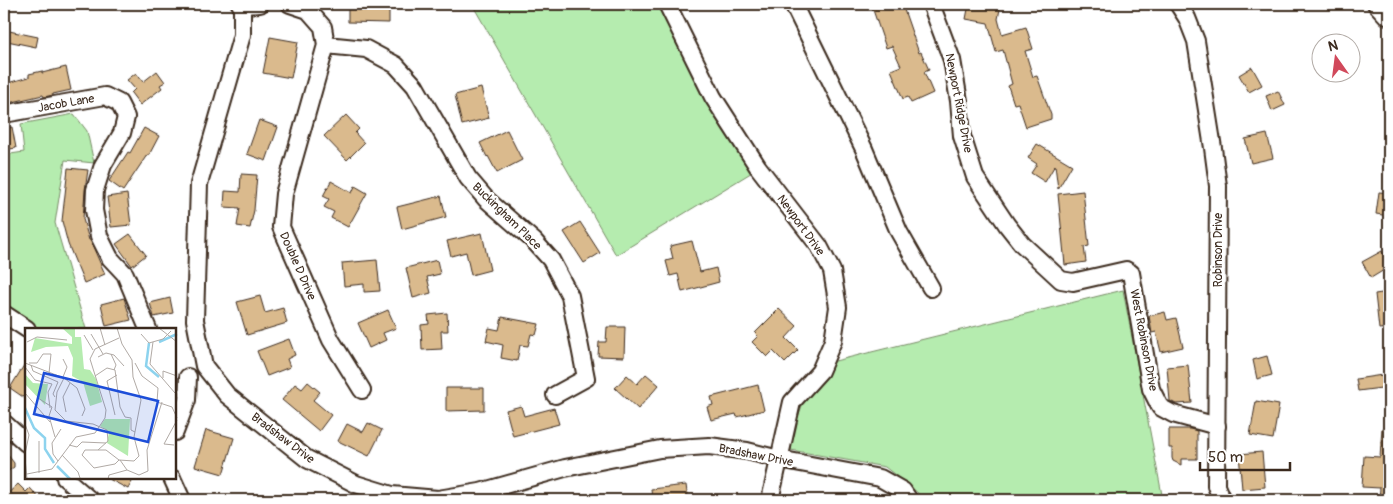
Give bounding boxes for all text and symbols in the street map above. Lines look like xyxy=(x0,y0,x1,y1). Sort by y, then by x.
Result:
north arrow xyxy=(1310,32,1360,82)
text: N xyxy=(1326,36,1340,55)
street label: Newport Ridge Drive xyxy=(942,52,976,154)
street label: Jacob Lane xyxy=(37,91,96,116)
street label: Buckingham Place xyxy=(469,180,544,253)
street label: Newport Drive xyxy=(773,192,828,259)
street label: Robinson Drive xyxy=(1211,213,1226,287)
street label: Double D Drive xyxy=(276,230,319,303)
street label: West Robinson Drive xyxy=(1126,288,1161,392)
inset map xyxy=(25,328,176,479)
street label: Bradshaw Drive xyxy=(248,410,317,467)
scale bar xyxy=(1200,439,1290,471)
street label: Bradshaw Drive xyxy=(717,441,794,470)
text: 50 m xyxy=(1208,448,1243,467)

